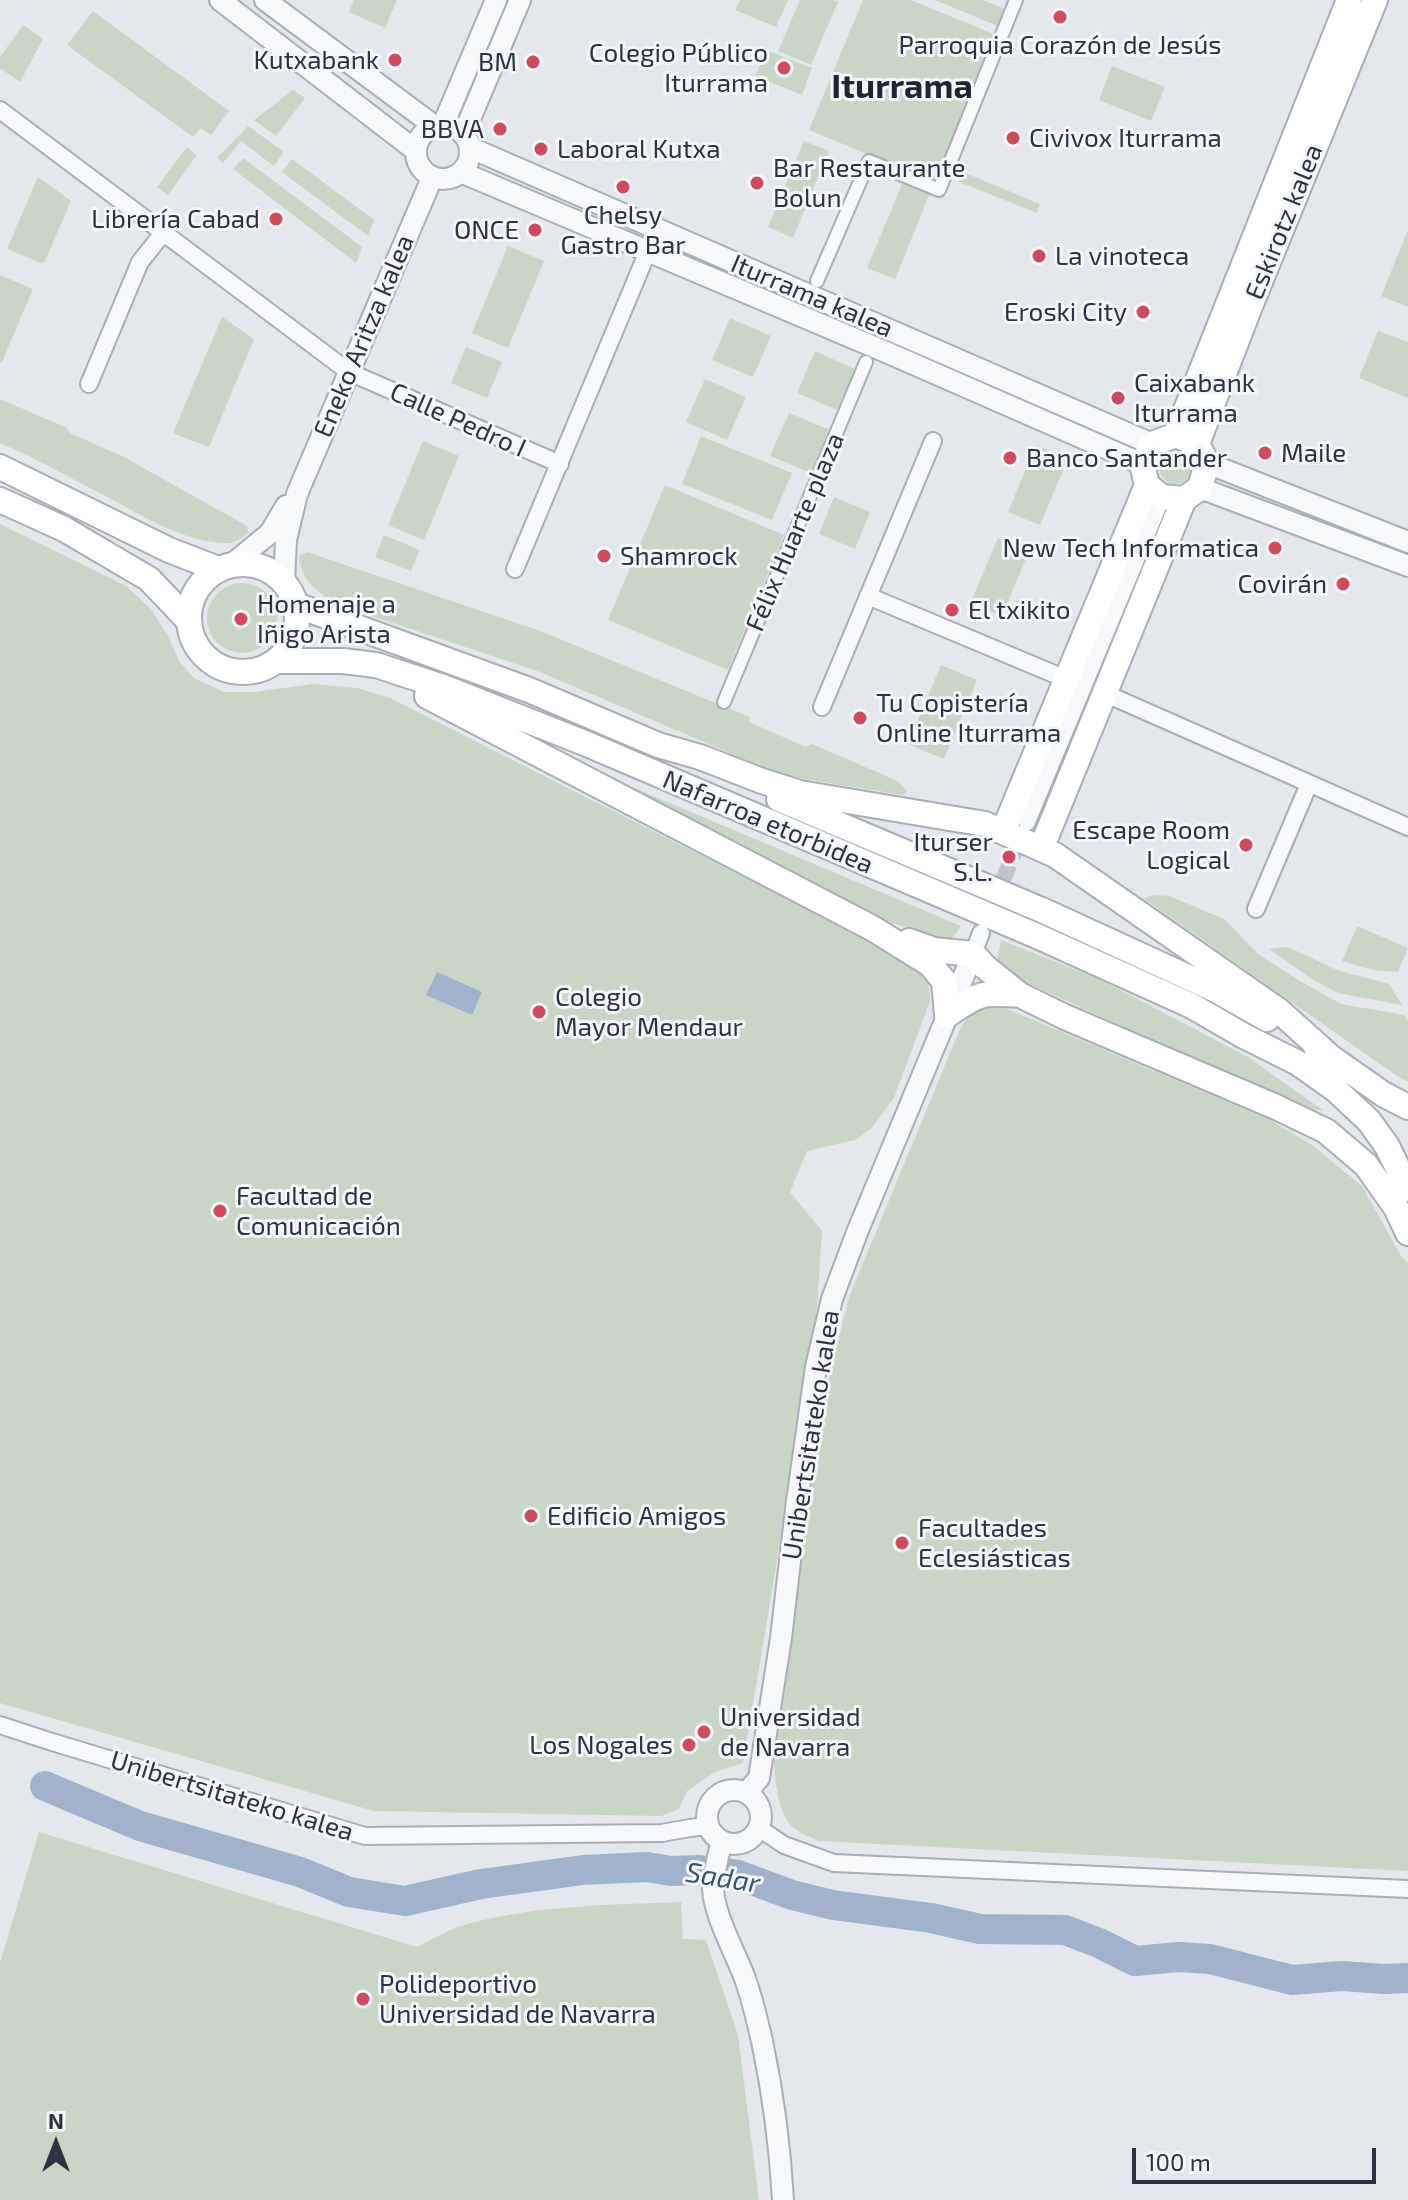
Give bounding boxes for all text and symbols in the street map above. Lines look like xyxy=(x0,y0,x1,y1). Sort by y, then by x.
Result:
marker: Parroquia Corazón de Jesús xyxy=(1051,8,1069,26)
place label: Parroquia Corazón de Jesús xyxy=(899,29,1221,61)
place label: Colegio Público Iturrama xyxy=(589,37,768,98)
place label: Kutxabank xyxy=(254,44,379,76)
place label: BM xyxy=(478,46,517,78)
marker: Kutxabank xyxy=(386,51,404,69)
marker: BM xyxy=(524,53,542,71)
marker: Colegio Público Iturrama xyxy=(775,59,793,77)
district label: Iturrama xyxy=(831,67,973,107)
place label: BBVA xyxy=(421,113,484,145)
marker: BBVA xyxy=(491,120,509,138)
place label: Civivox Iturrama xyxy=(1029,122,1222,154)
marker: Civivox Iturrama xyxy=(1004,129,1022,147)
place label: Laboral Kutxa xyxy=(557,133,720,165)
marker: Laboral Kutxa xyxy=(532,140,550,158)
street label: Eskirotz kalea xyxy=(1239,140,1329,304)
place label: Bar Restaurante Bolun xyxy=(773,152,965,214)
marker: Bar Restaurante Bolun xyxy=(748,174,766,192)
marker: Chelsy Gastro Bar xyxy=(614,178,632,196)
place label: Chelsy Gastro Bar xyxy=(560,199,686,260)
place label: Librería Cabad xyxy=(91,203,260,235)
marker: Librería Cabad xyxy=(267,210,285,228)
place label: ONCE xyxy=(454,214,519,246)
marker: ONCE xyxy=(526,221,544,239)
street label: Eneko Aritza kalea xyxy=(307,230,421,442)
place label: La vinoteca xyxy=(1055,240,1189,272)
marker: La vinoteca xyxy=(1030,247,1048,265)
street label: Iturrama kalea xyxy=(726,248,898,344)
place label: Eroski City xyxy=(1004,296,1127,328)
marker: Eroski City xyxy=(1134,303,1152,321)
place label: Caixabank Iturrama xyxy=(1134,367,1255,428)
street label: Calle Pedro I xyxy=(385,376,531,464)
marker: Caixabank Iturrama xyxy=(1109,389,1127,407)
street label: Félix Huarte plaza xyxy=(739,428,851,636)
place label: Maile xyxy=(1281,437,1346,469)
place label: Banco Santander xyxy=(1026,442,1227,474)
marker: Maile xyxy=(1256,444,1274,462)
marker: Banco Santander xyxy=(1001,449,1019,467)
place label: New Tech Informatica xyxy=(1003,532,1259,564)
marker: New Tech Informatica xyxy=(1266,539,1284,557)
place label: Shamrock xyxy=(620,540,738,572)
marker: Shamrock xyxy=(595,547,613,565)
place label: Covirán xyxy=(1238,568,1327,600)
marker: Covirán xyxy=(1334,575,1352,593)
place label: Homenaje a Iñigo Arista xyxy=(257,588,396,650)
place label: El txikito xyxy=(968,594,1071,626)
marker: El txikito xyxy=(943,601,961,619)
marker: Homenaje a Iñigo Arista xyxy=(232,610,250,628)
place label: Tu Copistería Online Iturrama xyxy=(876,687,1061,748)
marker: Tu Copistería Online Iturrama xyxy=(851,709,869,727)
street label: Nafarroa etorbidea xyxy=(658,764,878,880)
place label: Escape Room Logical xyxy=(1072,814,1230,876)
place label: Iturser S.L. xyxy=(913,826,993,888)
marker: Escape Room Logical xyxy=(1237,836,1255,854)
marker: Iturser S.L. xyxy=(1000,848,1018,866)
place label: Colegio Mayor Mendaur xyxy=(555,981,743,1042)
marker: Colegio Mayor Mendaur xyxy=(530,1003,548,1021)
place label: Facultad de Comunicación xyxy=(236,1180,401,1242)
marker: Facultad de Comunicación xyxy=(211,1202,229,1220)
street label: Unibertsitateko kalea xyxy=(776,1308,846,1562)
place label: Edificio Amigos xyxy=(547,1500,726,1532)
marker: Edificio Amigos xyxy=(522,1507,540,1525)
place label: Facultades Eclesiásticas xyxy=(918,1512,1071,1574)
marker: Facultades Eclesiásticas xyxy=(893,1534,911,1552)
place label: Universidad de Navarra xyxy=(720,1701,861,1762)
marker: Universidad de Navarra xyxy=(695,1723,713,1741)
place label: Los Nogales xyxy=(529,1729,673,1761)
marker: Los Nogales xyxy=(680,1736,698,1754)
street label: Unibertsitateko kalea xyxy=(107,1744,357,1848)
water label: Sadar xyxy=(683,1856,763,1900)
place label: Polideportivo Universidad de Navarra xyxy=(379,1968,656,2030)
marker: Polideportivo Universidad de Navarra xyxy=(354,1990,372,2008)
north arrow xyxy=(16,2104,96,2184)
text: N xyxy=(48,2107,64,2133)
scale bar xyxy=(1136,2132,1380,2182)
text: 100 m xyxy=(1146,2147,1211,2176)

